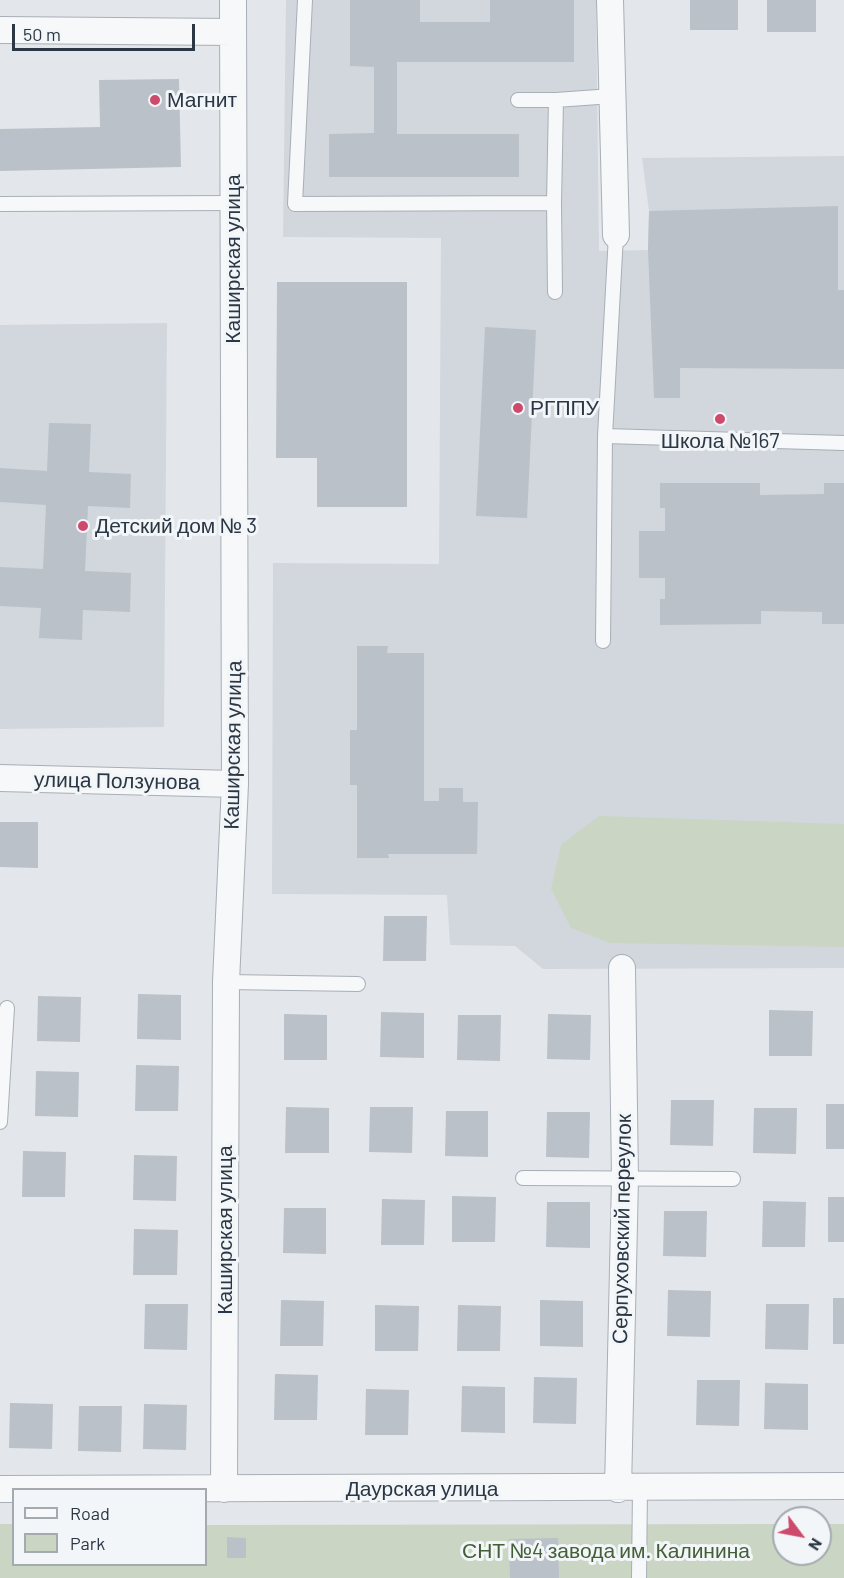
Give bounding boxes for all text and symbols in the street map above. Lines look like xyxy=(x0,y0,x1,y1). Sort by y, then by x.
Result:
scale bar xyxy=(15,12,198,50)
text: 50 m xyxy=(23,23,61,45)
place label: Магнит xyxy=(167,87,237,113)
marker: Магнит xyxy=(148,93,162,107)
street label: Каширская улица xyxy=(220,174,246,344)
place label: РГППУ xyxy=(530,395,599,421)
marker: РГППУ xyxy=(511,401,525,415)
marker: Школа №167 xyxy=(713,412,727,426)
place label: Школа №167 xyxy=(661,428,779,454)
place label: Детский дом № 3 xyxy=(95,513,257,539)
marker: Детский дом № 3 xyxy=(76,519,90,533)
street label: Каширская улица xyxy=(219,660,247,830)
street label: улица Ползунова xyxy=(34,767,200,795)
street label: Серпуховский переулок xyxy=(607,1114,637,1344)
street label: Каширская улица xyxy=(212,1145,238,1315)
street label: Даурская улица xyxy=(346,1476,498,1502)
legend xyxy=(12,1488,207,1566)
text: Road xyxy=(70,1502,110,1524)
north arrow xyxy=(772,1506,832,1566)
text: Park xyxy=(70,1532,105,1554)
text: N xyxy=(805,1535,827,1554)
park label: СНТ №4 завода им. Калинина xyxy=(462,1538,750,1564)

